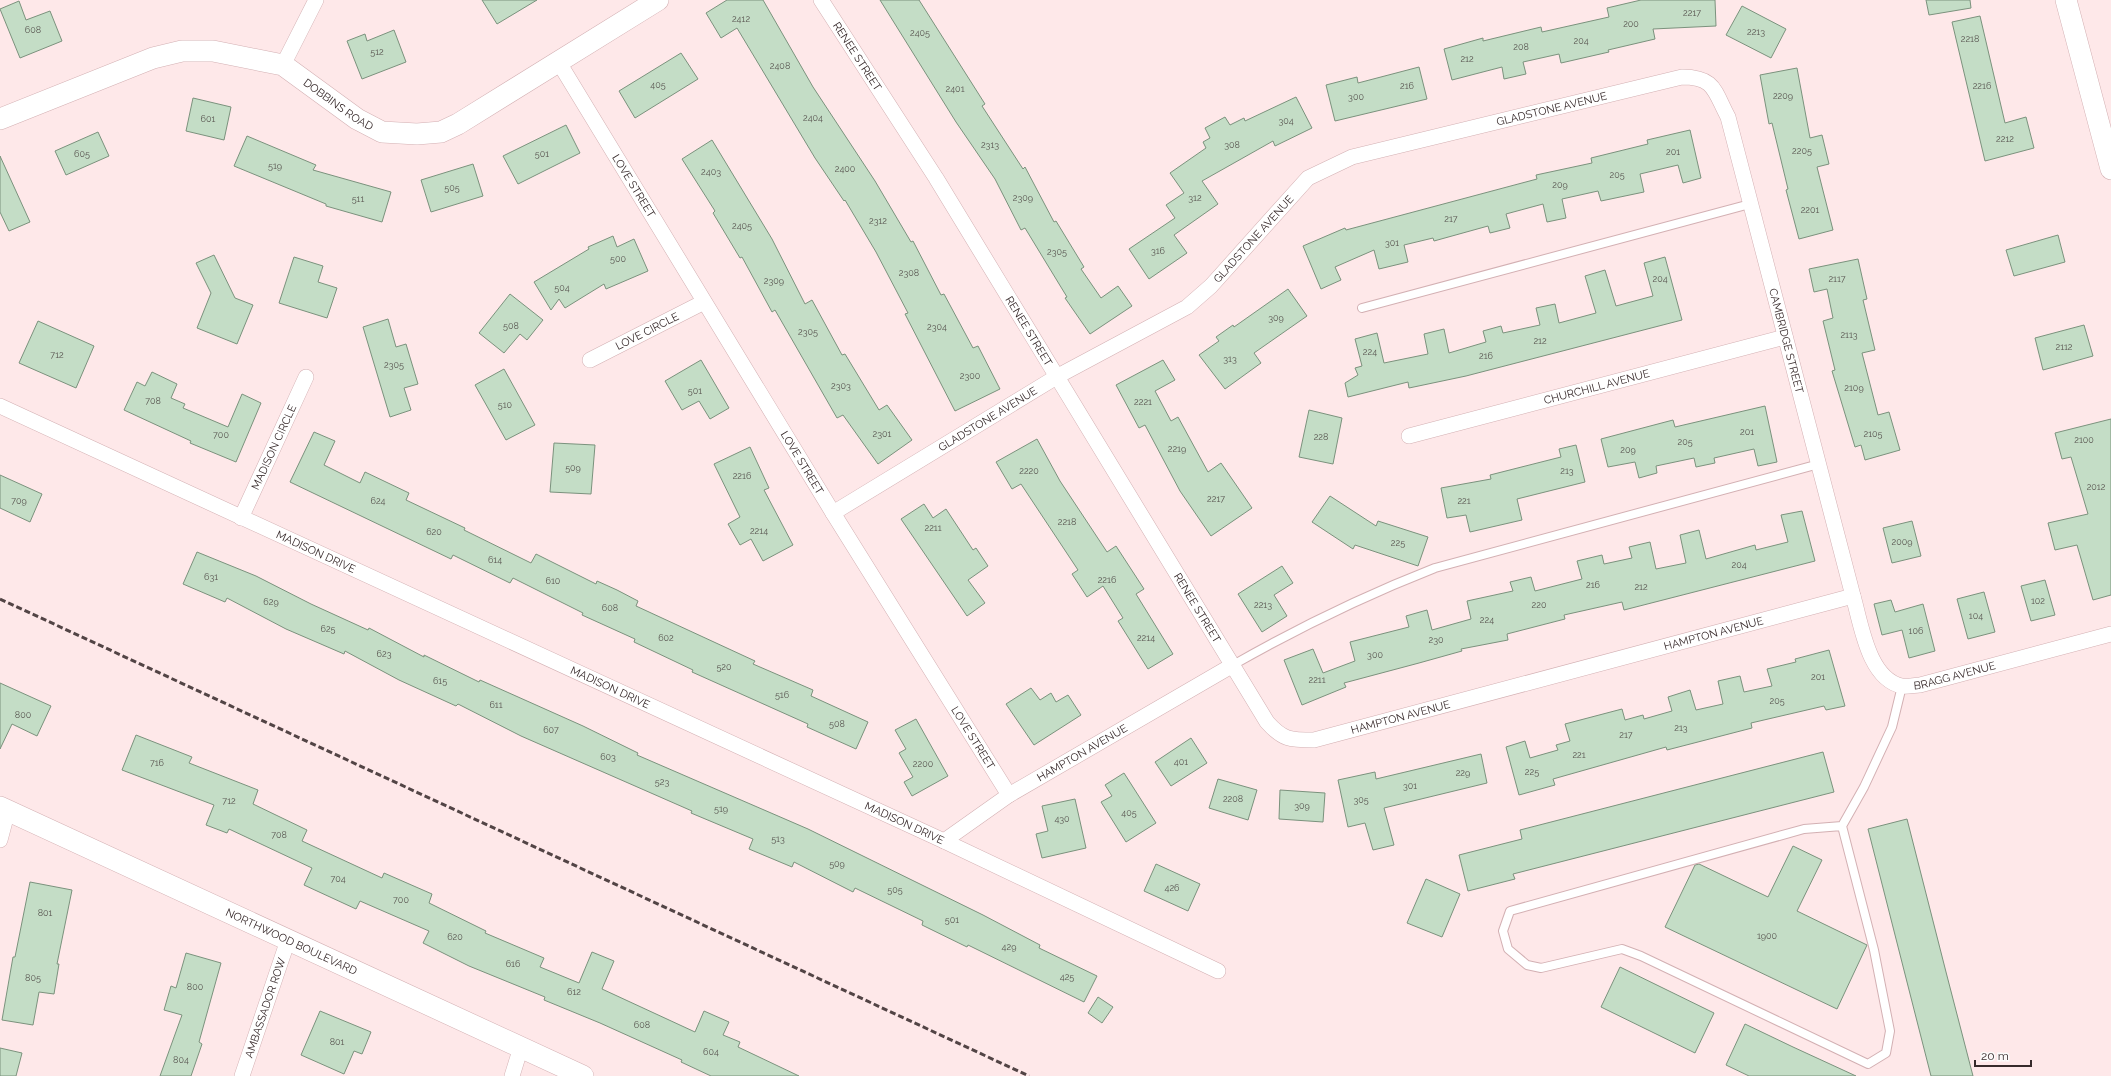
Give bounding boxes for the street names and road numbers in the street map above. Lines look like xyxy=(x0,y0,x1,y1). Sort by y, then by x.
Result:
street label: RENEE STREET xyxy=(830,19,884,93)
street label: DOBBINS ROAD xyxy=(301,76,376,133)
street label: GLADSTONE AVENUE xyxy=(1495,89,1609,128)
street label: LOVE STREET xyxy=(610,152,658,220)
street label: GLADSTONE AVENUE xyxy=(1211,192,1296,285)
street label: CAMBRIDGE STREET xyxy=(1766,287,1806,395)
street label: RENEE STREET xyxy=(1003,294,1055,368)
street label: LOVE CIRCLE xyxy=(613,309,681,352)
street label: CHURCHILL AVENUE xyxy=(1542,366,1651,407)
street label: GLADSTONE AVENUE xyxy=(936,384,1040,454)
street label: MADISON CIRCLE xyxy=(248,402,299,492)
street label: LOVE STREET xyxy=(778,428,827,497)
street label: MADISON DRIVE xyxy=(274,528,358,576)
street label: RENEE STREET xyxy=(1171,571,1224,645)
street label: HAMPTON AVENUE xyxy=(1662,614,1765,653)
street label: BRAGG AVENUE xyxy=(1913,659,1997,692)
street label: MADISON DRIVE xyxy=(569,663,652,711)
street label: HAMPTON AVENUE xyxy=(1349,697,1452,736)
street label: LOVE STREET xyxy=(949,704,998,772)
street label: HAMPTON AVENUE xyxy=(1034,721,1130,784)
street label: MADISON DRIVE xyxy=(863,799,947,847)
street label: NORTHWOOD BOULEVARD xyxy=(224,906,359,978)
street label: AMBASSADOR ROW xyxy=(242,955,288,1060)

